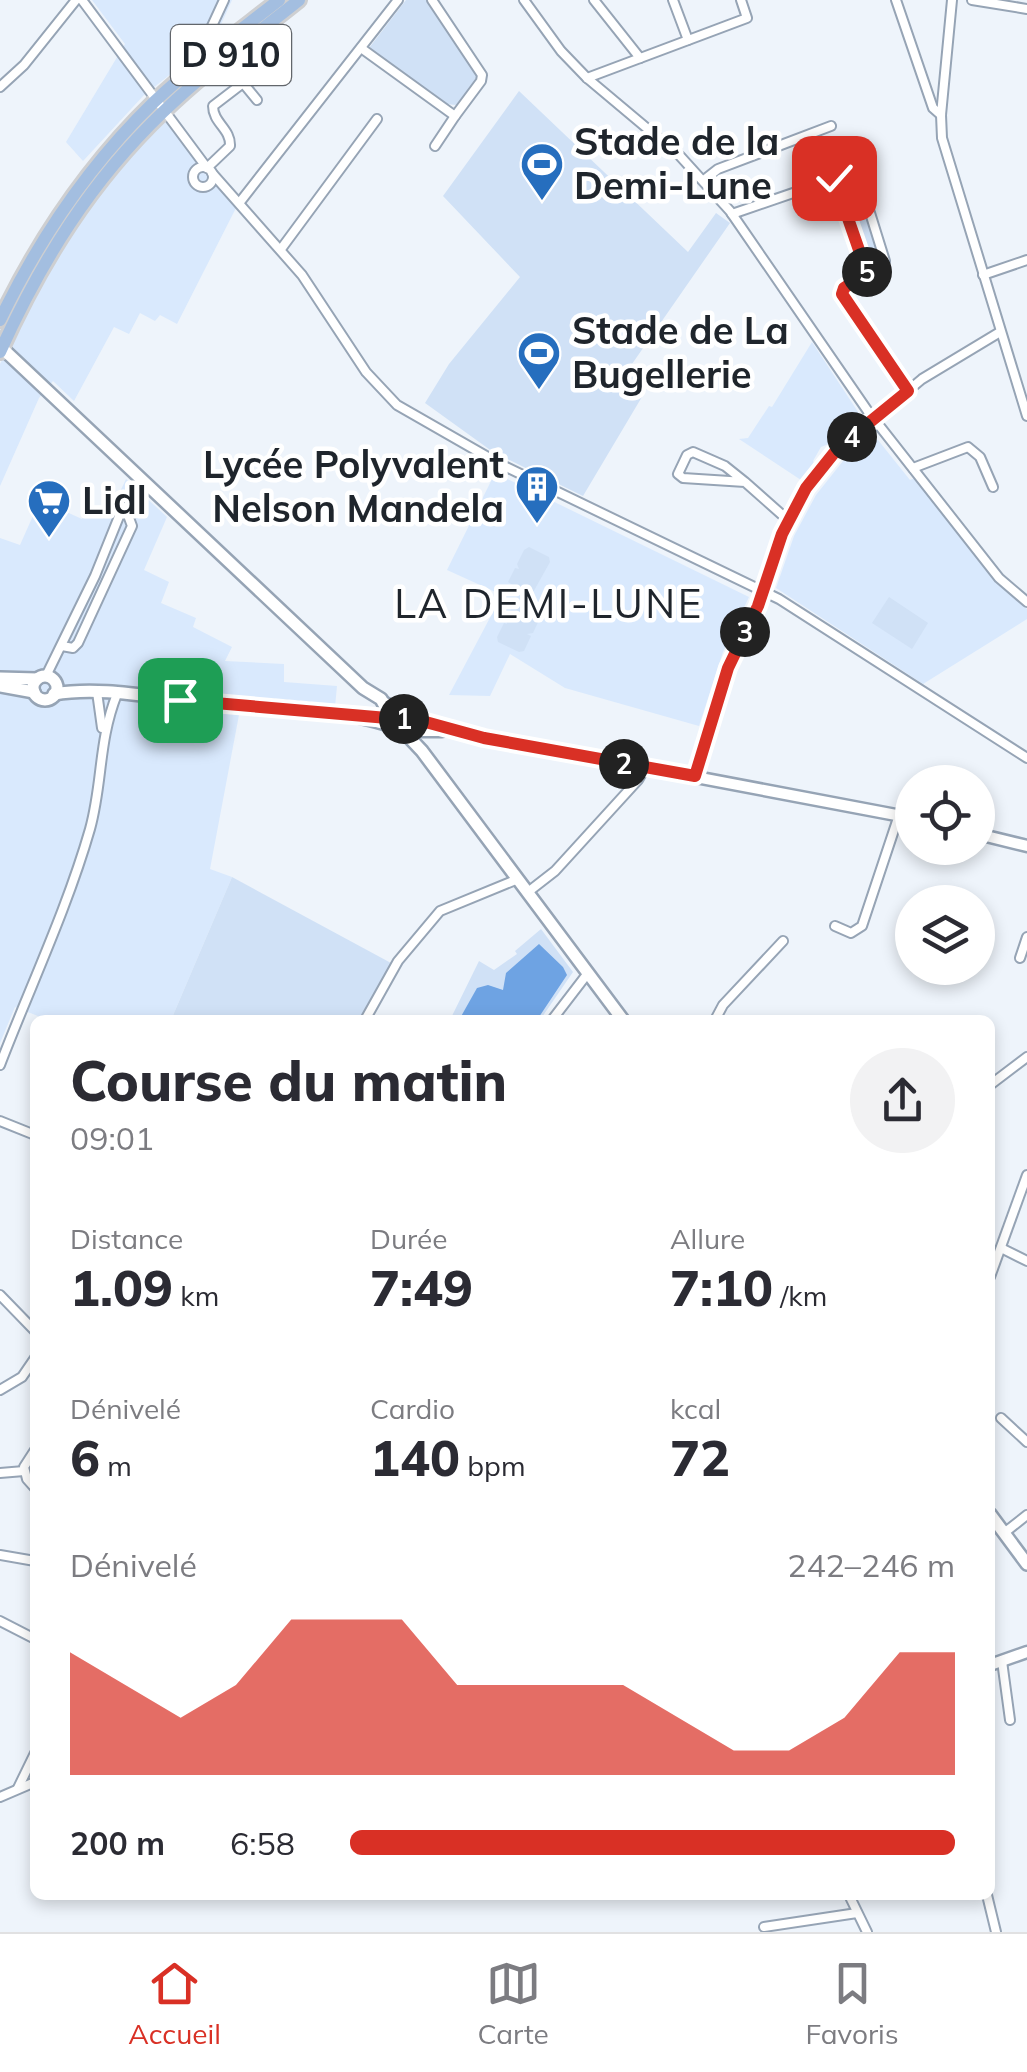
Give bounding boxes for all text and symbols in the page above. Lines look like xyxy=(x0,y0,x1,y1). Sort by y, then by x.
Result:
road number: D 910 xyxy=(171,25,291,85)
place label: Stade de la Demi-Lune xyxy=(574,117,779,209)
pin xyxy=(792,136,877,221)
sports icon: Stade de la Demi-Lune xyxy=(519,141,565,202)
icon: check xyxy=(807,151,862,206)
pin: 5 xyxy=(842,247,892,297)
text: 5 xyxy=(859,254,875,289)
place label: Stade de La Bugellerie xyxy=(572,306,789,398)
sports icon: Stade de La Bugellerie xyxy=(516,330,562,391)
pin: 4 xyxy=(827,412,877,462)
text: 4 xyxy=(844,419,860,454)
place label: Lycée Polyvalent Nelson Mandela xyxy=(203,440,504,532)
building icon: Lycée Polyvalent Nelson Mandela xyxy=(514,464,560,525)
place label: Lidl xyxy=(82,476,147,524)
supermarket icon: Lidl xyxy=(26,478,72,539)
district label: LA DEMI-LUNE xyxy=(394,578,704,628)
pin: 3 xyxy=(720,607,770,657)
text: 3 xyxy=(737,614,753,649)
pin xyxy=(138,658,223,743)
icon: arrive xyxy=(153,673,208,728)
pin: 1 xyxy=(379,694,429,744)
text: 1 xyxy=(396,701,412,736)
pin: 2 xyxy=(599,739,649,789)
text: 2 xyxy=(616,746,632,781)
map controls xyxy=(895,765,995,985)
button: locate xyxy=(895,765,995,865)
button: layers xyxy=(895,885,995,985)
text: Course du matin xyxy=(70,1046,507,1115)
button: share xyxy=(850,1048,955,1153)
text: 09:01 xyxy=(70,1118,154,1158)
text: Distance xyxy=(70,1221,183,1256)
text: Durée xyxy=(370,1221,448,1256)
text: Allure xyxy=(670,1221,745,1256)
text: 1.09 xyxy=(70,1256,173,1319)
text: 7:49 xyxy=(370,1256,473,1319)
text: 7:10 xyxy=(670,1256,773,1319)
text: km xyxy=(173,1278,219,1313)
text: /km xyxy=(773,1278,827,1313)
text: Dénivelé xyxy=(70,1391,181,1426)
text: Cardio xyxy=(370,1391,455,1426)
text: kcal xyxy=(670,1391,721,1426)
text: 6 xyxy=(70,1426,100,1489)
text: 140 xyxy=(370,1426,460,1489)
text: 72 xyxy=(670,1426,730,1489)
text: m xyxy=(100,1448,132,1483)
text: bpm xyxy=(460,1448,526,1483)
text: Dénivelé xyxy=(70,1545,197,1585)
text: 242–246 m xyxy=(787,1545,955,1585)
text: 200 m xyxy=(70,1823,165,1863)
text: 6:58 xyxy=(230,1823,295,1863)
tab: Accueil xyxy=(128,1956,221,2051)
tab: Carte xyxy=(478,1956,549,2051)
tab: Favoris xyxy=(805,1956,899,2051)

